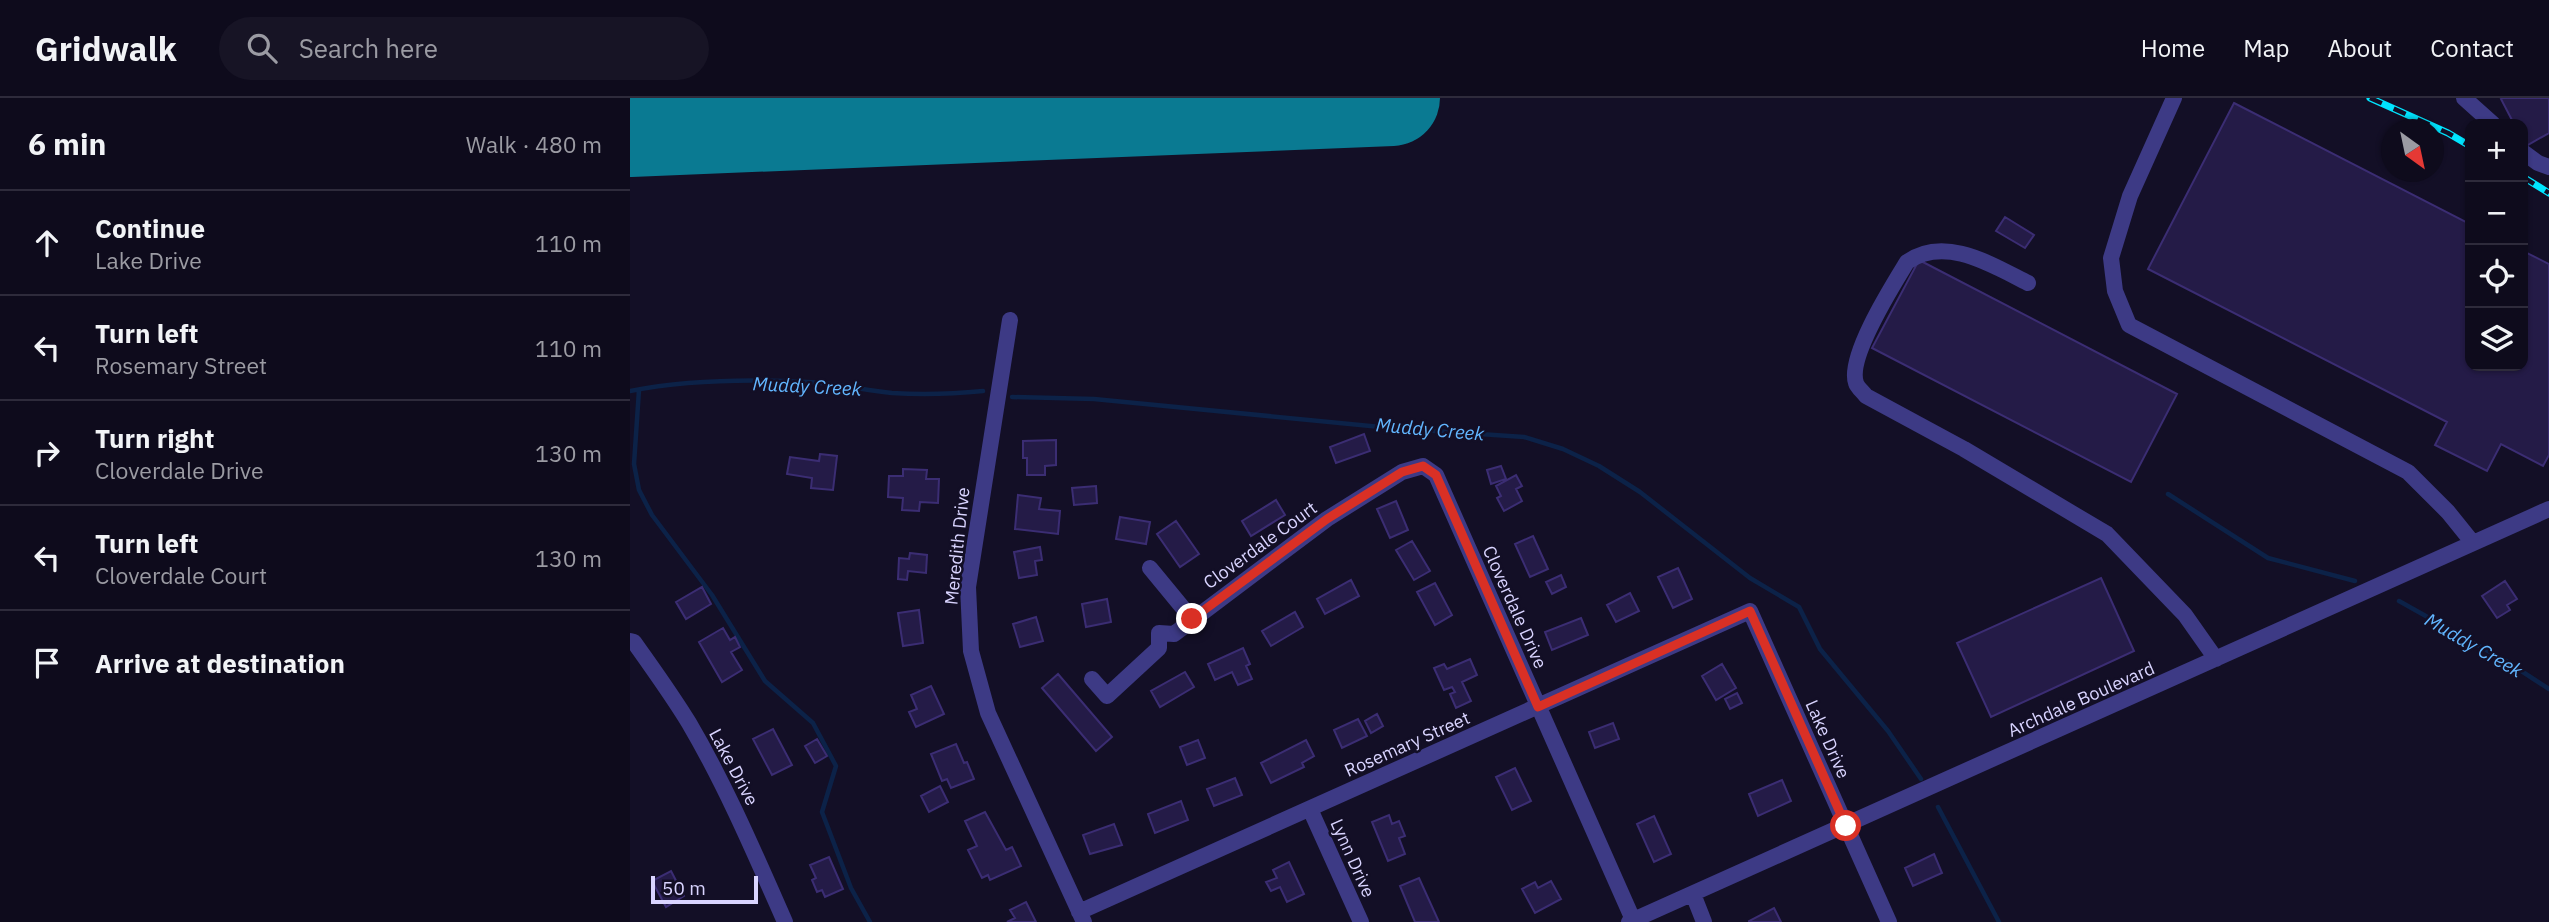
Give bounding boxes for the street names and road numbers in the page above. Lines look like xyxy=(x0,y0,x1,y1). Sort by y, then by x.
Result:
street label: Meredith Drive xyxy=(939,486,975,606)
street label: Cloverdale Court xyxy=(1199,496,1321,594)
street label: Cloverdale Drive xyxy=(1478,542,1552,672)
street label: Archdale Boulevard xyxy=(2004,656,2158,742)
street label: Lake Drive xyxy=(1800,696,1856,782)
street label: Rosemary Street xyxy=(1341,706,1473,782)
street label: Lake Drive xyxy=(704,725,764,809)
street label: Lynn Drive xyxy=(1325,815,1381,901)

